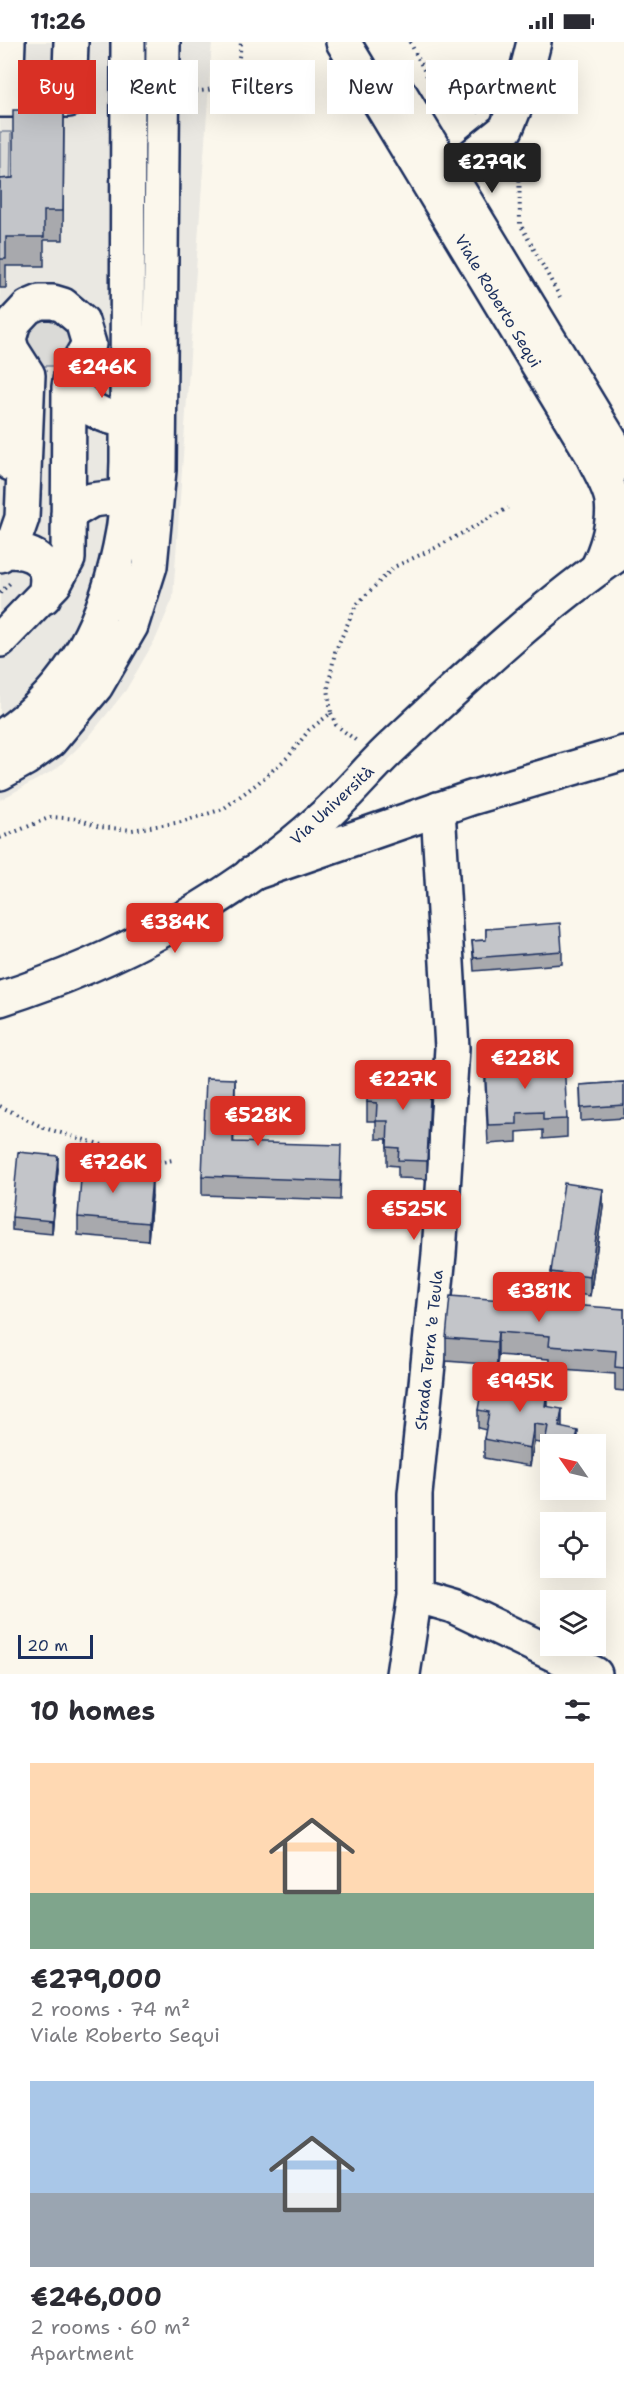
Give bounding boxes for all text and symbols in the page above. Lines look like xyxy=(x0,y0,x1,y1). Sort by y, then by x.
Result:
text: 11:26 xyxy=(30,7,86,36)
chip: Buy xyxy=(18,60,96,114)
chip: Rent xyxy=(108,60,198,114)
chip: Filters xyxy=(210,60,315,114)
chip: New xyxy=(327,60,414,114)
chip: Apartment xyxy=(426,60,578,114)
pin: €279K xyxy=(450,143,534,194)
text: €279K xyxy=(458,149,526,175)
street label: Viale Roberto Sequi xyxy=(450,230,546,372)
pin: €246K xyxy=(60,348,144,399)
text: €246K xyxy=(68,354,136,380)
street label: Via Università xyxy=(286,761,379,849)
pin: €384K xyxy=(133,903,217,954)
text: €384K xyxy=(140,909,210,935)
pin: €228K xyxy=(483,1039,567,1090)
text: €228K xyxy=(490,1045,560,1071)
pin: €227K xyxy=(361,1060,445,1111)
text: €227K xyxy=(369,1066,437,1092)
pin: €528K xyxy=(216,1096,300,1147)
text: €528K xyxy=(224,1102,292,1128)
pin: €726K xyxy=(71,1143,155,1194)
text: €726K xyxy=(79,1149,147,1175)
pin: €525K xyxy=(372,1190,456,1241)
text: €525K xyxy=(381,1196,447,1222)
street label: Strada Terra 'e Teula xyxy=(410,1269,448,1431)
pin: €381K xyxy=(497,1272,581,1323)
text: €381K xyxy=(507,1278,571,1304)
pin: €945K xyxy=(478,1362,562,1413)
text: €945K xyxy=(486,1368,554,1394)
north arrow xyxy=(540,1434,606,1500)
map controls xyxy=(540,1434,606,1656)
button: locate xyxy=(540,1512,606,1578)
button: layers xyxy=(540,1590,606,1656)
scale bar xyxy=(18,1632,93,1660)
text: 20 m xyxy=(27,1635,68,1656)
text: 10 homes xyxy=(30,1693,155,1728)
icon: filters xyxy=(561,1694,594,1727)
icon: home xyxy=(258,1802,366,1910)
text: €279,000 xyxy=(30,1961,162,1996)
text: 2 rooms · 74 m² xyxy=(30,1996,190,2022)
text: Viale Roberto Sequi xyxy=(30,2022,220,2048)
icon: home xyxy=(258,2120,366,2228)
text: €246,000 xyxy=(30,2279,162,2314)
text: 2 rooms · 60 m² xyxy=(30,2314,190,2340)
text: Apartment xyxy=(30,2340,134,2366)

